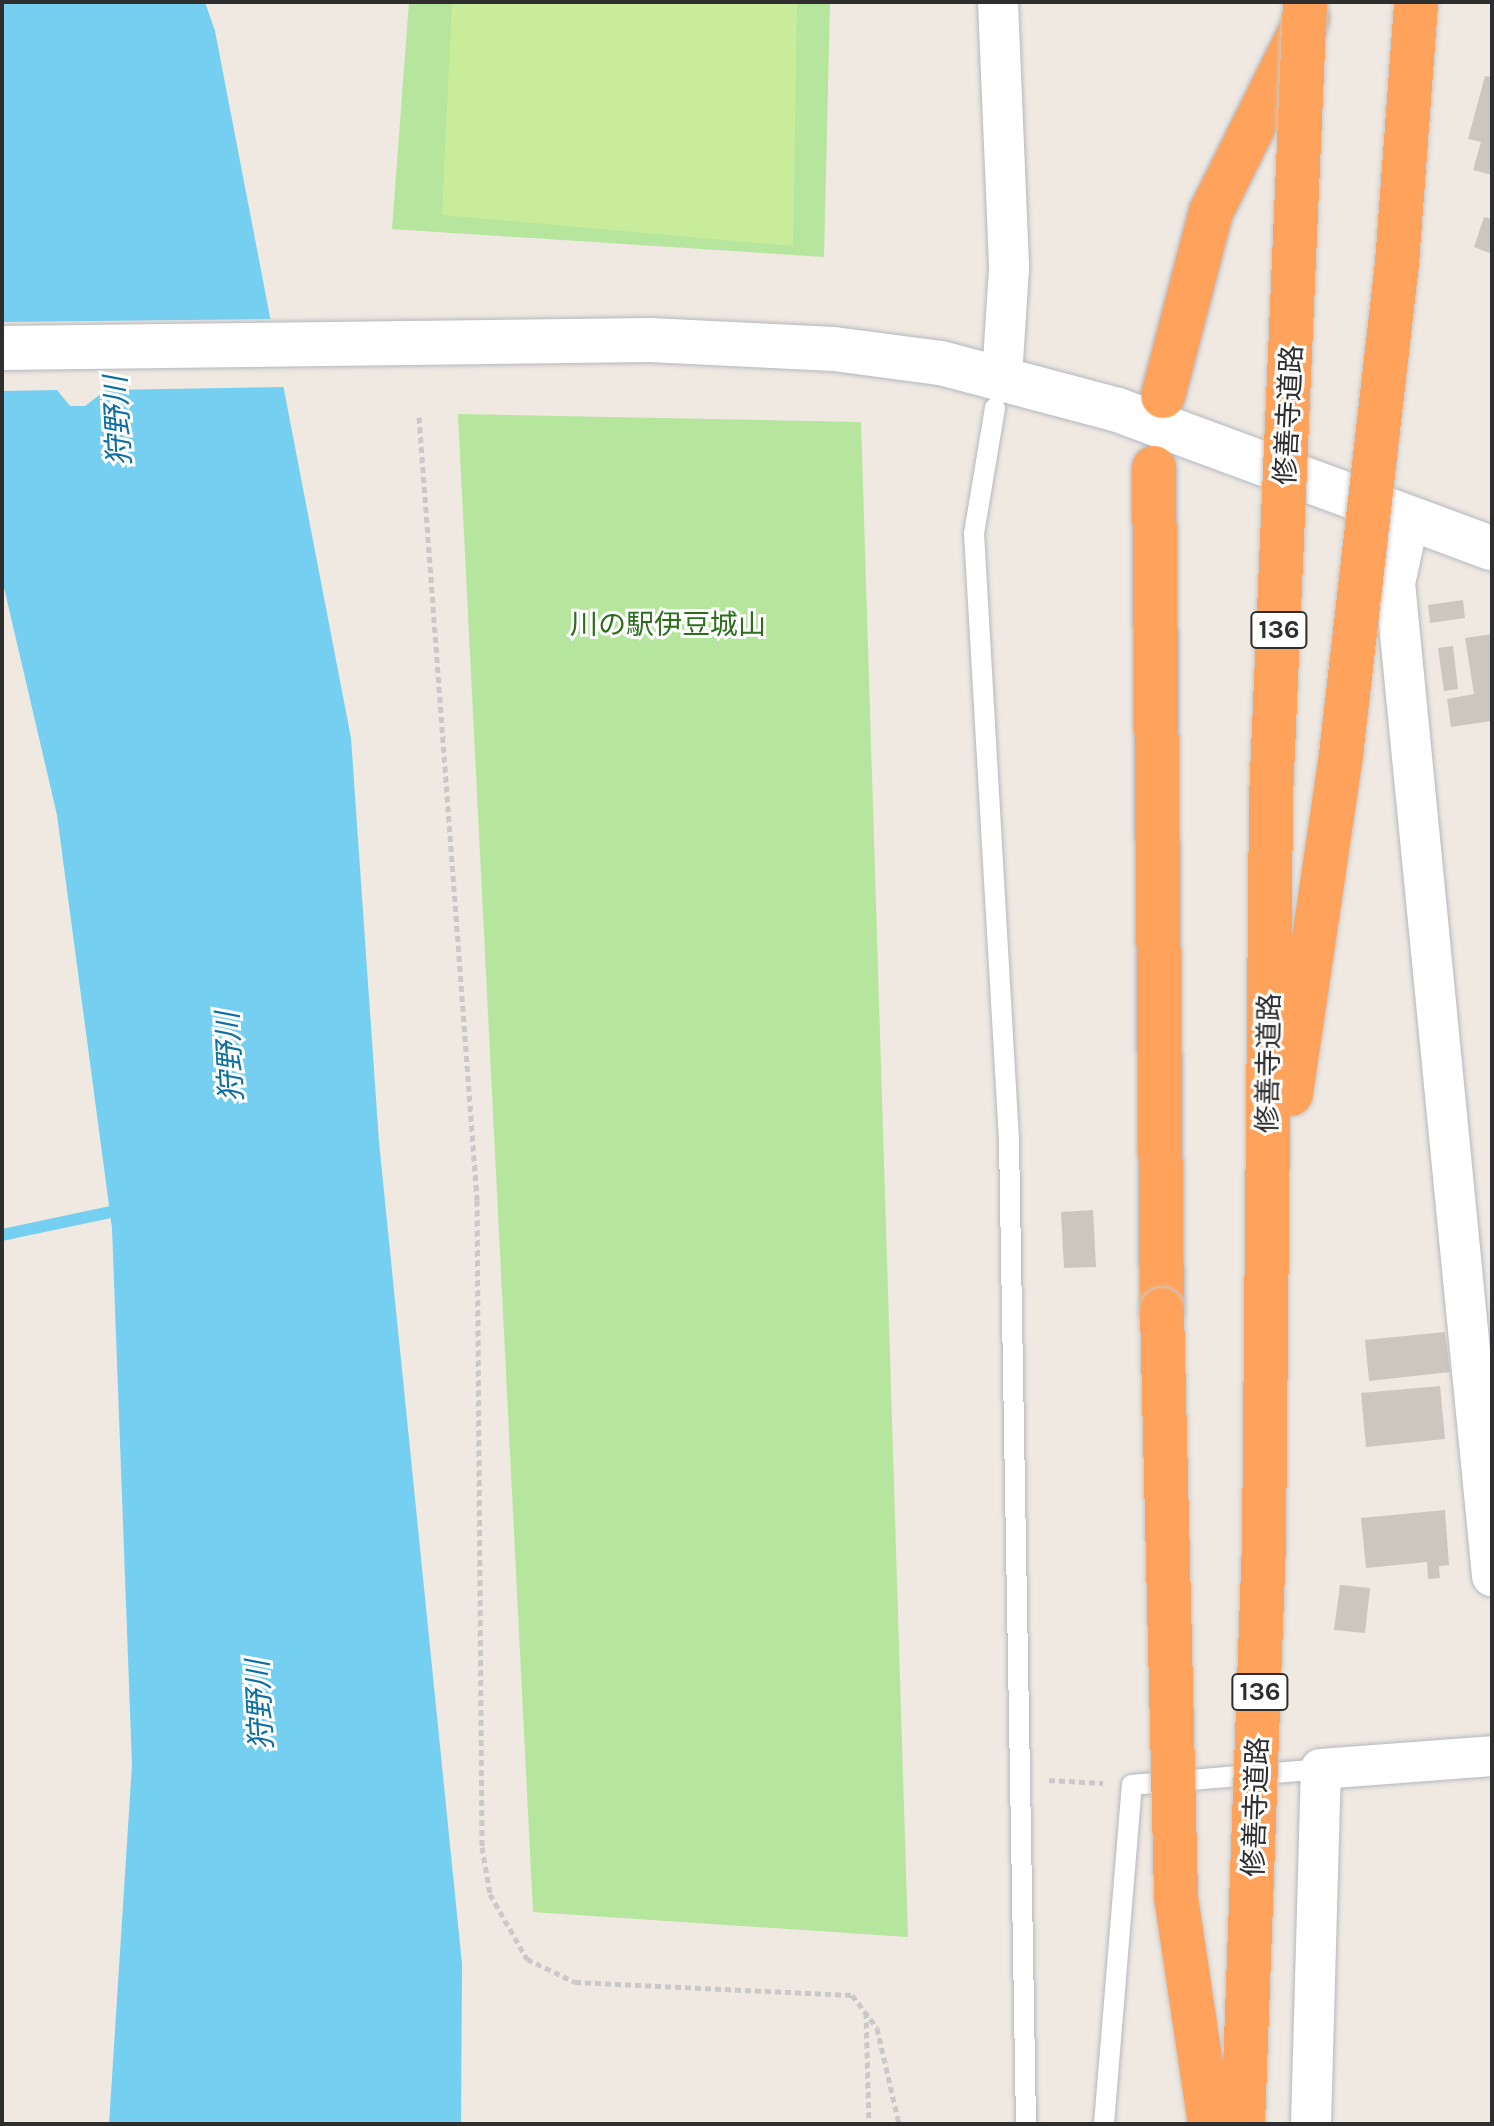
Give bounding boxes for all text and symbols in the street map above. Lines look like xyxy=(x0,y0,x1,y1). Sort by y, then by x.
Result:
street label: 修善寺道路 xyxy=(1269,344,1309,486)
water label: 狩野川 xyxy=(98,375,138,467)
park label: 川の駅伊豆城山 xyxy=(570,608,766,642)
road number: 136 xyxy=(1249,608,1309,652)
street label: 修善寺道路 xyxy=(1251,993,1287,1133)
water label: 狩野川 xyxy=(210,1011,250,1103)
water label: 狩野川 xyxy=(240,1659,280,1751)
road number: 136 xyxy=(1230,1670,1290,1714)
street label: 修善寺道路 xyxy=(1237,1736,1275,1878)

